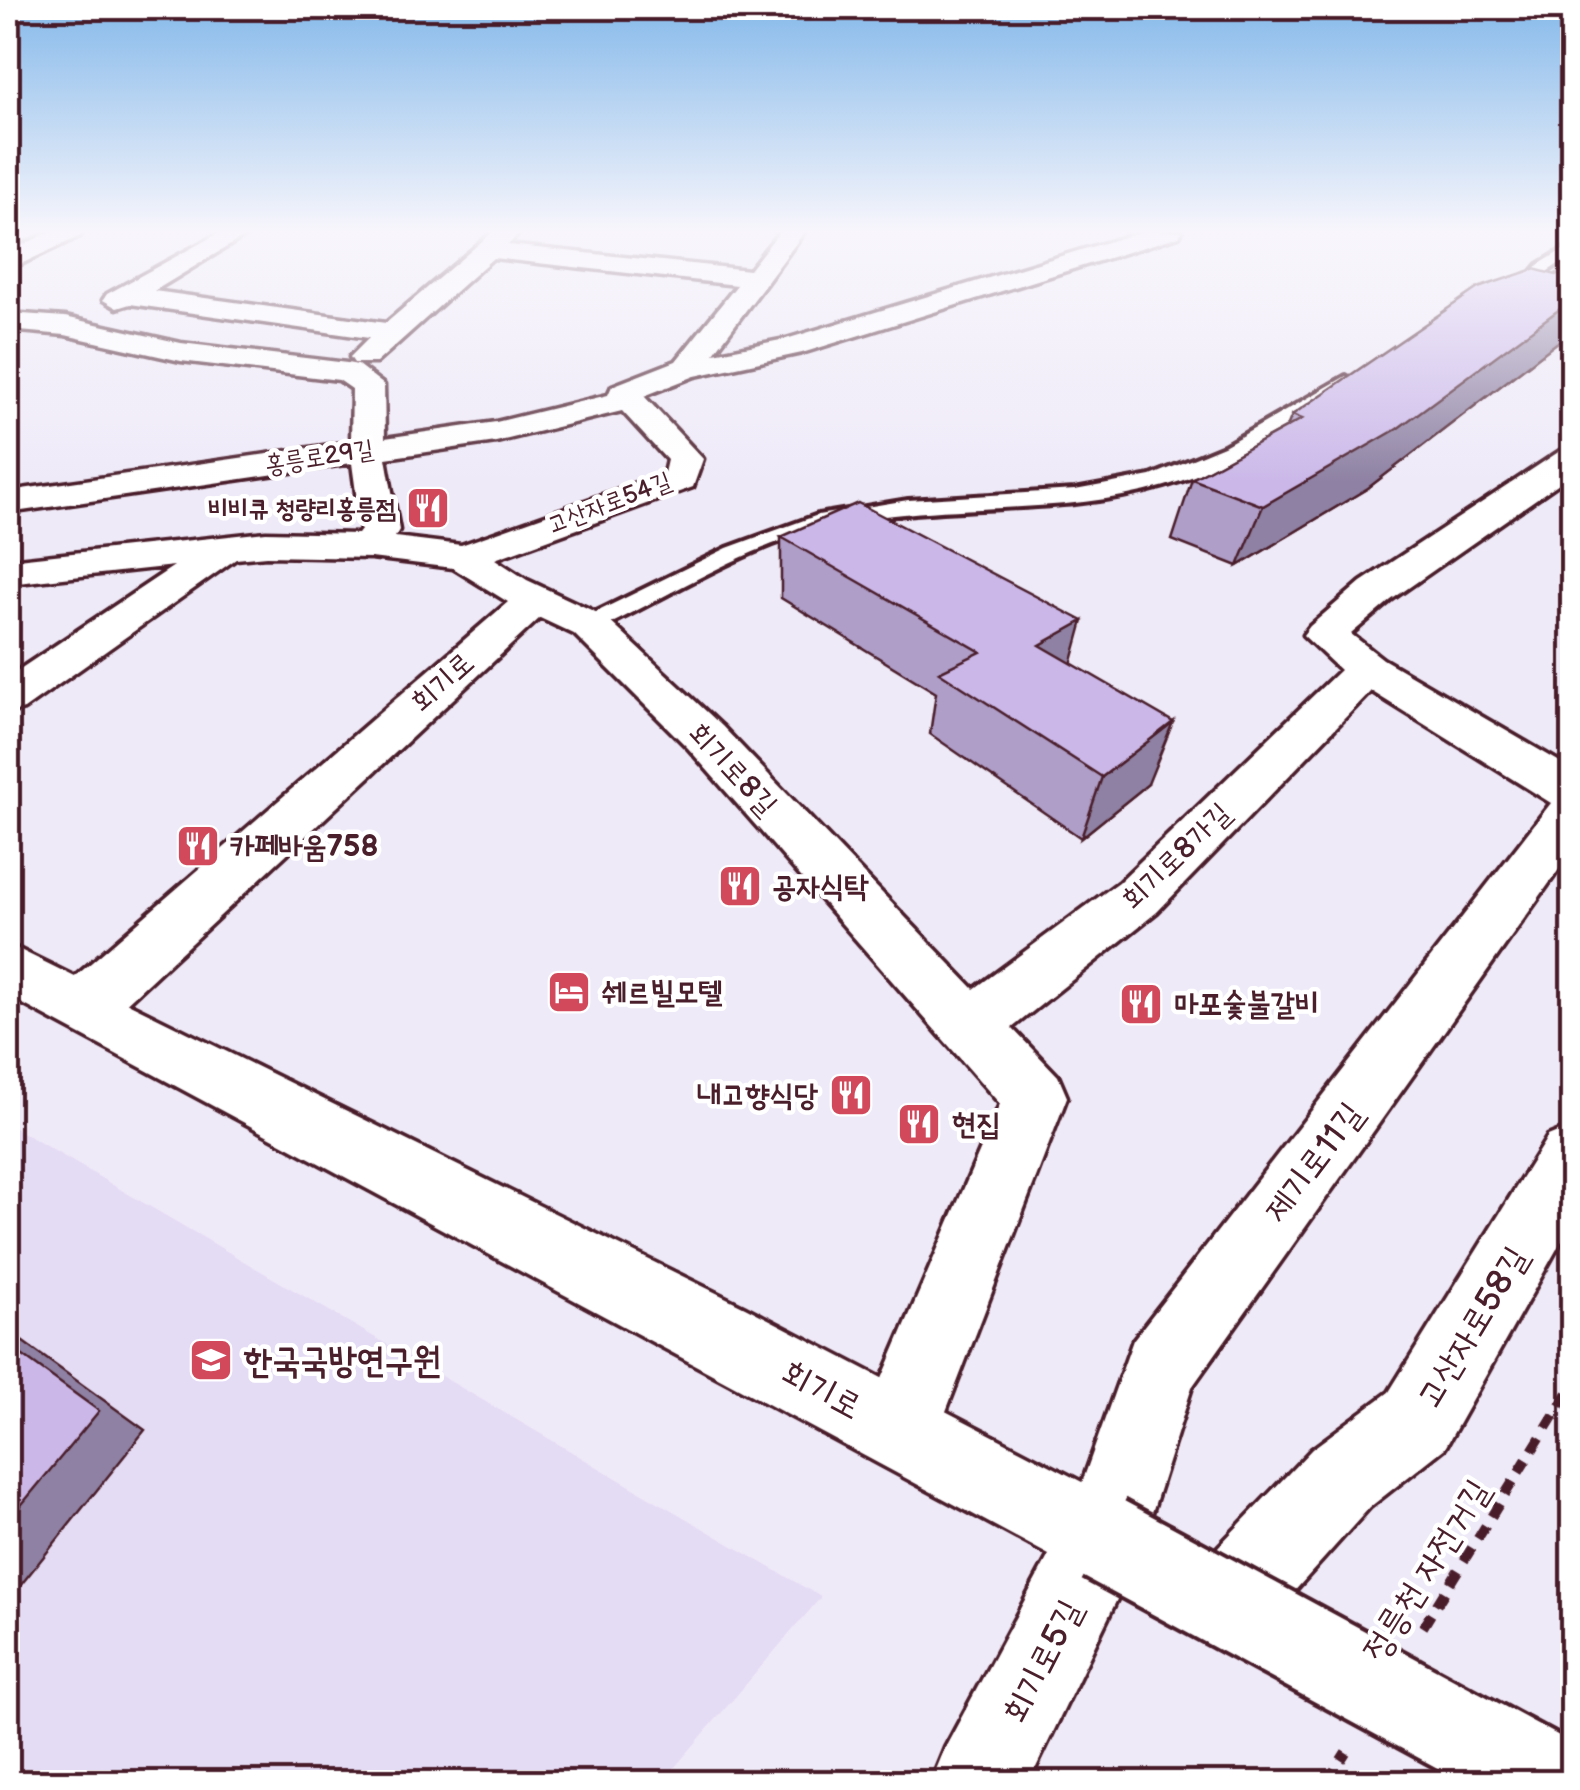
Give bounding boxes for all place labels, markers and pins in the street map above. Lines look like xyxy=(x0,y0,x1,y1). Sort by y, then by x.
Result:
restaurant icon: 비비큐 청량리홍릉점 xyxy=(405,485,451,531)
place label: 비비큐 청량리홍릉점 xyxy=(208,494,396,525)
restaurant icon: 카페바움758 xyxy=(175,823,221,869)
place label: 카페바움758 xyxy=(230,829,378,865)
restaurant icon: 공자식탁 xyxy=(717,863,763,909)
place label: 공자식탁 xyxy=(772,869,869,905)
hotel icon: 쉐르빌모텔 xyxy=(546,969,592,1015)
place label: 쉐르빌모텔 xyxy=(601,975,723,1011)
restaurant icon: 마포숯불갈비 xyxy=(1118,981,1164,1027)
place label: 마포숯불갈비 xyxy=(1174,987,1319,1023)
restaurant icon: 내고향식당 xyxy=(828,1072,874,1118)
place label: 내고향식당 xyxy=(697,1078,819,1114)
restaurant icon: 현집 xyxy=(896,1101,942,1147)
place label: 현집 xyxy=(952,1107,1000,1143)
school or university icon: 한국국방연구원 xyxy=(188,1337,234,1383)
place label: 한국국방연구원 xyxy=(243,1340,441,1383)

